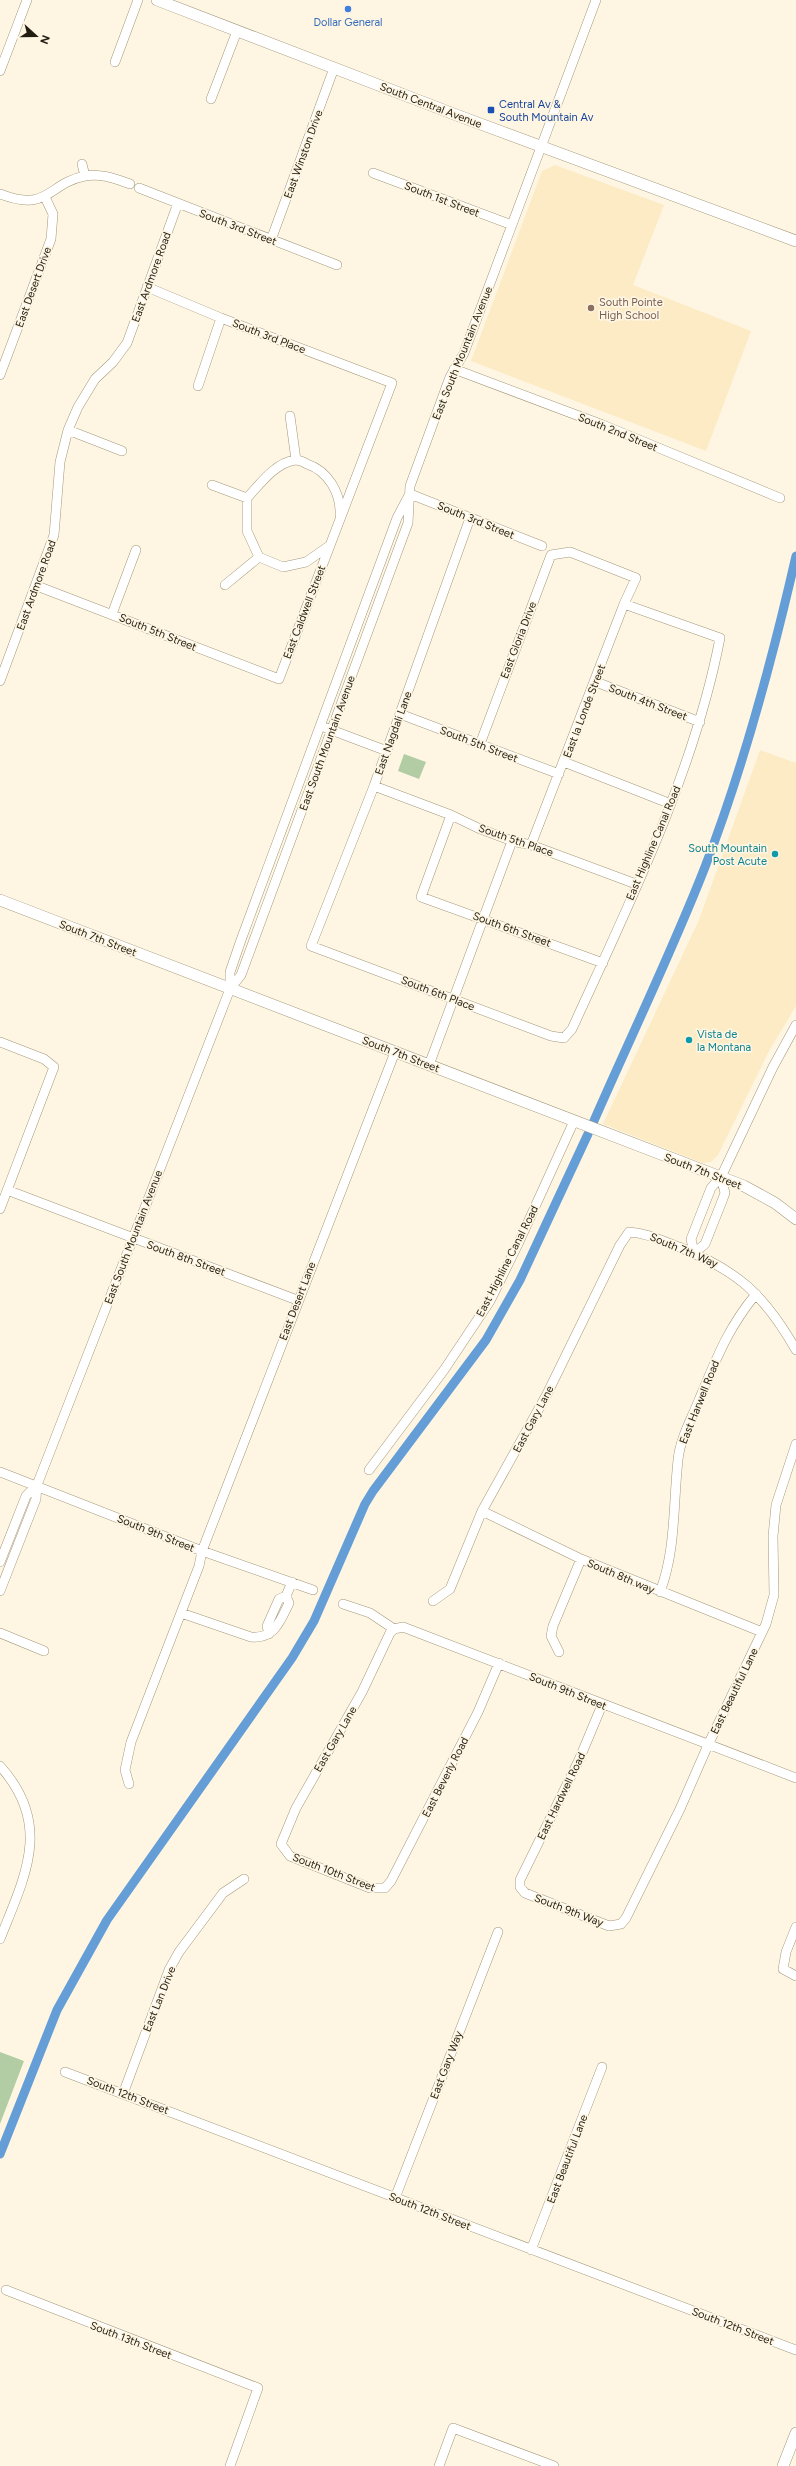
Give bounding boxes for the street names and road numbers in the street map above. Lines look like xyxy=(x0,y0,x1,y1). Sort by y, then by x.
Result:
street label: South Central Avenue xyxy=(378,80,484,131)
street label: East Winston Drive xyxy=(281,108,326,200)
street label: South 1st Street xyxy=(402,179,481,220)
street label: South 3rd Street xyxy=(197,207,278,248)
street label: East Ardmore Road xyxy=(129,230,174,324)
street label: East Desert Drive xyxy=(13,245,54,329)
street label: East South Mountain Avenue xyxy=(430,285,495,422)
street label: South 3rd Place xyxy=(230,317,307,356)
street label: South 2nd Street xyxy=(576,411,659,454)
street label: South 3rd Street xyxy=(435,499,516,542)
street label: East Ardmore Road xyxy=(14,538,59,632)
street label: East Caldwell Street xyxy=(281,563,328,661)
street label: East Gloria Drive xyxy=(498,600,539,680)
street label: South 5th Street xyxy=(117,611,198,654)
street label: East la Londe Street xyxy=(561,663,608,760)
street label: East South Mountain Avenue xyxy=(297,674,358,812)
street label: South 4th Street xyxy=(607,682,689,723)
street label: East Nagdali Lane xyxy=(372,690,415,777)
street label: South 5th Street xyxy=(438,724,520,765)
street label: East Highline Canal Road xyxy=(623,784,683,902)
street label: South 5th Place xyxy=(477,822,555,859)
street label: South 6th Street xyxy=(471,909,553,950)
street label: South 7th Street xyxy=(57,918,138,959)
street label: South 6th Place xyxy=(399,973,477,1013)
street label: South 7th Street xyxy=(360,1034,441,1075)
street label: South 7th Street xyxy=(662,1151,743,1192)
street label: East South Mountain Avenue xyxy=(102,1168,165,1306)
street label: East Highline Canal Road xyxy=(474,1203,541,1319)
street label: South 7th Way xyxy=(648,1230,720,1271)
street label: South 8th Street xyxy=(145,1238,227,1279)
street label: East Desert Lane xyxy=(277,1260,318,1342)
street label: East Harwell Road xyxy=(677,1358,722,1446)
street label: East Gary Lane xyxy=(510,1384,557,1455)
street label: South 9th Street xyxy=(115,1512,196,1555)
street label: South 8th way xyxy=(585,1556,657,1597)
street label: East Beautiful Lane xyxy=(708,1646,761,1736)
street label: South 9th Street xyxy=(527,1670,608,1713)
street label: East Gary Lane xyxy=(311,1704,360,1774)
street label: East Beverly Road xyxy=(420,1735,471,1820)
street label: East Hardwell Road xyxy=(535,1750,588,1842)
street label: South 10th Street xyxy=(291,1851,377,1894)
street label: South 9th Way xyxy=(532,1891,605,1930)
street label: East Lan Drive xyxy=(140,1964,179,2034)
street label: East Gary Way xyxy=(428,2029,465,2101)
street label: South 12th Street xyxy=(85,2074,171,2117)
street label: East Beautiful Lane xyxy=(545,2113,590,2205)
street label: South 12th Street xyxy=(387,2190,473,2233)
street label: South 12th Street xyxy=(690,2305,776,2348)
street label: South 13th Street xyxy=(88,2319,174,2362)

